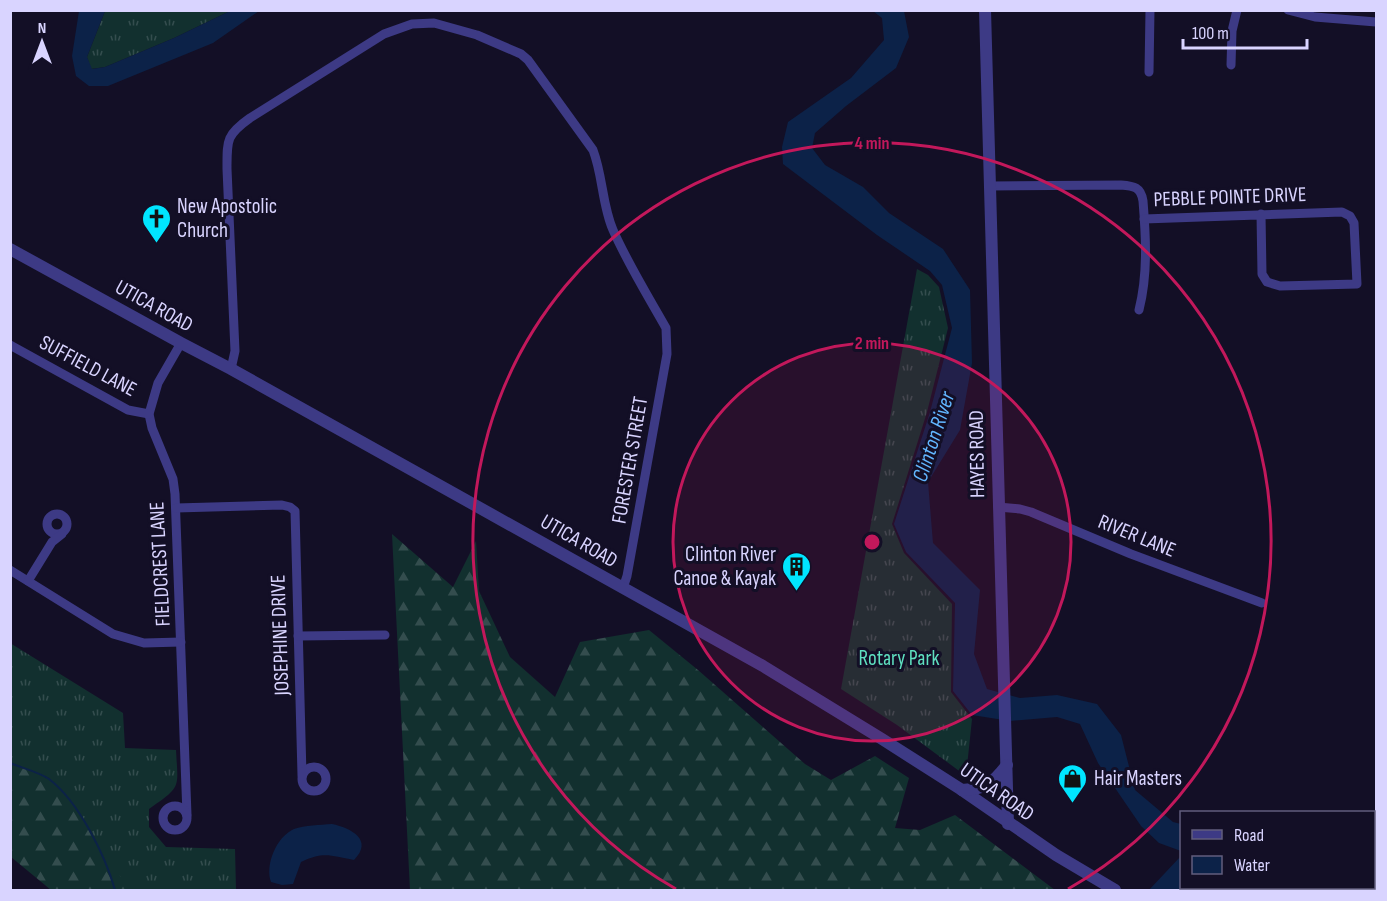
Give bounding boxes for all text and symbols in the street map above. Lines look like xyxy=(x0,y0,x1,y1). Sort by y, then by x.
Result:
north arrow xyxy=(12,12,72,72)
scale bar xyxy=(1183,12,1308,50)
text: N xyxy=(38,19,46,38)
text: 100 m xyxy=(1192,23,1229,44)
text: 4 min xyxy=(855,133,889,154)
street label: PEBBLE POINTE DRIVE xyxy=(1153,182,1307,212)
place label: New Apostolic Church xyxy=(177,194,277,243)
church icon: New Apostolic Church xyxy=(140,202,172,244)
street label: UTICA ROAD xyxy=(111,275,197,337)
street label: SUFFIELD LANE xyxy=(35,330,141,402)
text: 2 min xyxy=(855,333,889,354)
water label: Clinton River xyxy=(907,388,961,485)
street label: FORESTER STREET xyxy=(607,394,654,526)
street label: HAYES ROAD xyxy=(964,410,990,498)
street label: FIELDCREST LANE xyxy=(144,501,176,627)
street label: UTICA ROAD xyxy=(536,509,622,573)
street label: RIVER LANE xyxy=(1095,509,1179,563)
centre of rings xyxy=(862,532,882,552)
place label: Clinton River Canoe & Kayak xyxy=(673,542,776,591)
building icon: Clinton River Canoe & Kayak xyxy=(781,550,813,592)
street label: JOSEPHINE DRIVE xyxy=(265,574,295,697)
park label: Rotary Park xyxy=(859,646,939,671)
street label: UTICA ROAD xyxy=(955,757,1039,827)
shop icon: Hair Masters xyxy=(1057,762,1089,804)
place label: Hair Masters xyxy=(1094,766,1182,791)
legend xyxy=(1180,811,1375,889)
text: Road xyxy=(1234,825,1264,846)
text: Water xyxy=(1234,855,1270,876)

